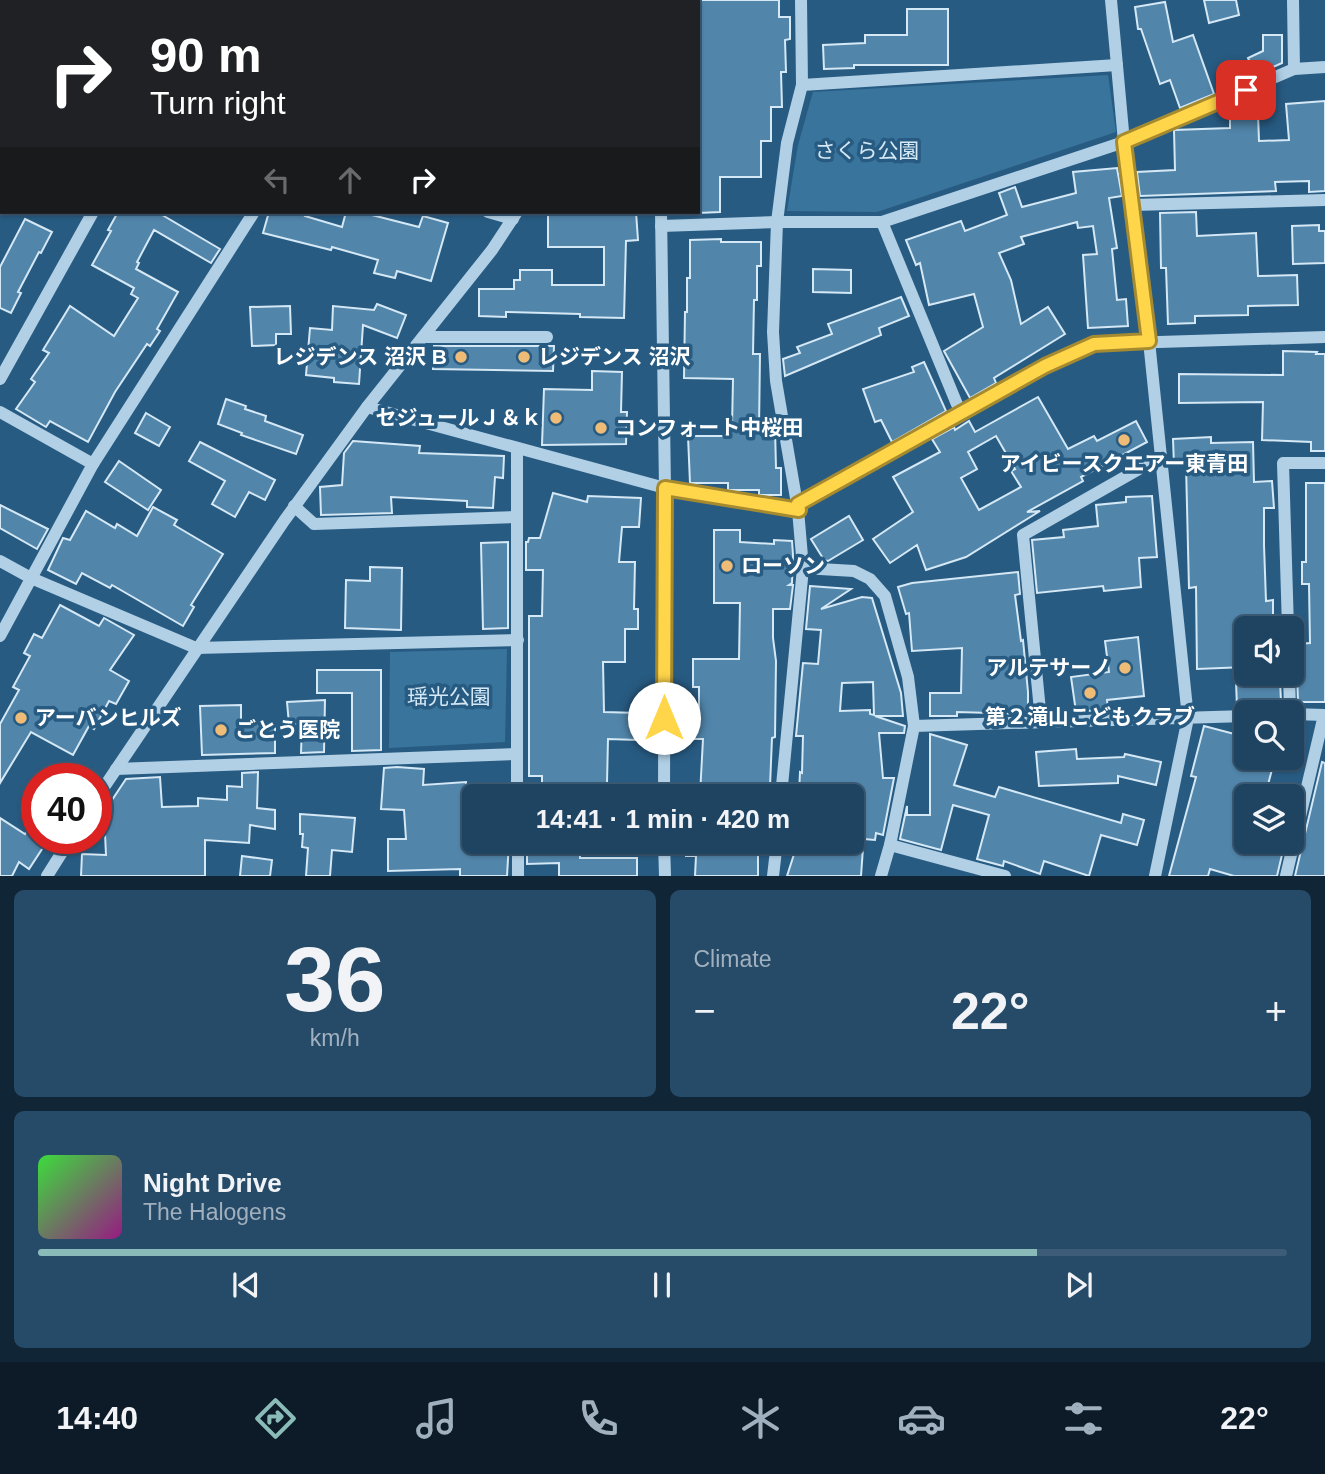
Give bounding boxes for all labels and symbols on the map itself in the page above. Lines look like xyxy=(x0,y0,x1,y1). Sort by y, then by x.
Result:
pin xyxy=(1216,60,1276,120)
park label: さくら公園 xyxy=(815,139,920,162)
place label: レジデンス 沼沢 B xyxy=(274,345,447,368)
place label: レジデンス 沼沢 xyxy=(538,345,690,368)
marker: レジデンス 沼沢 B xyxy=(453,349,469,365)
marker: レジデンス 沼沢 xyxy=(516,349,532,365)
place label: セジュールＪ＆ｋ xyxy=(375,406,542,429)
marker: セジュールＪ＆ｋ xyxy=(548,410,564,426)
place label: コンフォート中桜田 xyxy=(615,416,803,439)
marker: コンフォート中桜田 xyxy=(593,420,609,436)
marker: アイビースクエアー東青田 xyxy=(1116,432,1132,448)
place label: アイビースクエアー東青田 xyxy=(1000,452,1248,475)
place label: ローソン xyxy=(741,554,825,577)
marker: ローソン xyxy=(719,558,735,574)
place label: アルテサーノ xyxy=(986,656,1111,679)
marker: アルテサーノ xyxy=(1117,660,1133,676)
position arrow xyxy=(627,681,701,755)
park label: 瑶光公園 xyxy=(407,685,491,708)
marker: 第２滝山こどもクラブ xyxy=(1082,685,1098,701)
place label: 第２滝山こどもクラブ xyxy=(985,705,1195,728)
place label: アーバンヒルズ xyxy=(35,706,182,729)
marker: アーバンヒルズ xyxy=(13,710,29,726)
place label: ごとう医院 xyxy=(235,718,340,741)
marker: ごとう医院 xyxy=(213,722,229,738)
speed limit sign: 40 xyxy=(21,763,112,854)

